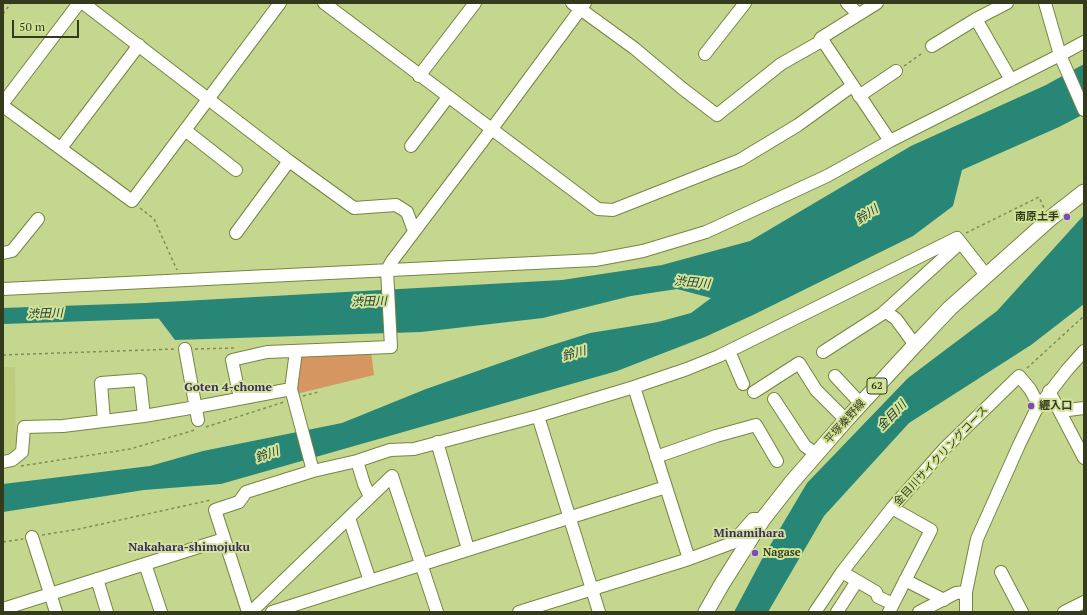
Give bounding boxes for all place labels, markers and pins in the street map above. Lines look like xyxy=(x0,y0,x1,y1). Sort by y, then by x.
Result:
place label: 南原土手 xyxy=(1015,210,1059,224)
marker: 南原土手 xyxy=(1062,212,1072,222)
place label: 纒入口 xyxy=(1039,399,1072,413)
marker: 纒入口 xyxy=(1026,401,1036,411)
place label: Nagase xyxy=(763,546,801,560)
marker: Nagase xyxy=(750,548,760,558)

